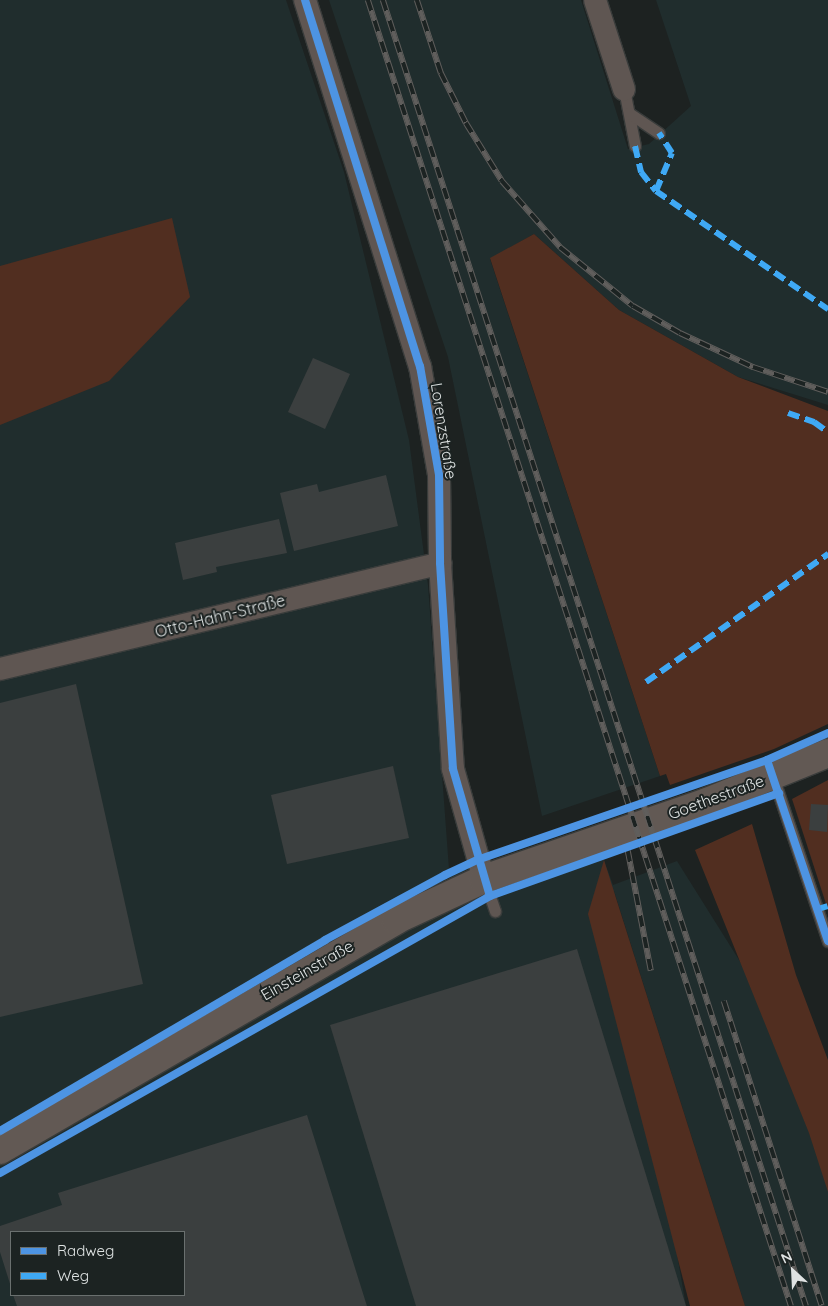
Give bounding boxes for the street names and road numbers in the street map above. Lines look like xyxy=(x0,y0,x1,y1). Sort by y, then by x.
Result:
street label: Lorenzstraße xyxy=(427,381,461,481)
street label: Otto-Hahn-Straße xyxy=(153,591,287,641)
street label: Goethestraße xyxy=(665,771,767,823)
street label: Einsteinstraße xyxy=(257,936,357,1004)

